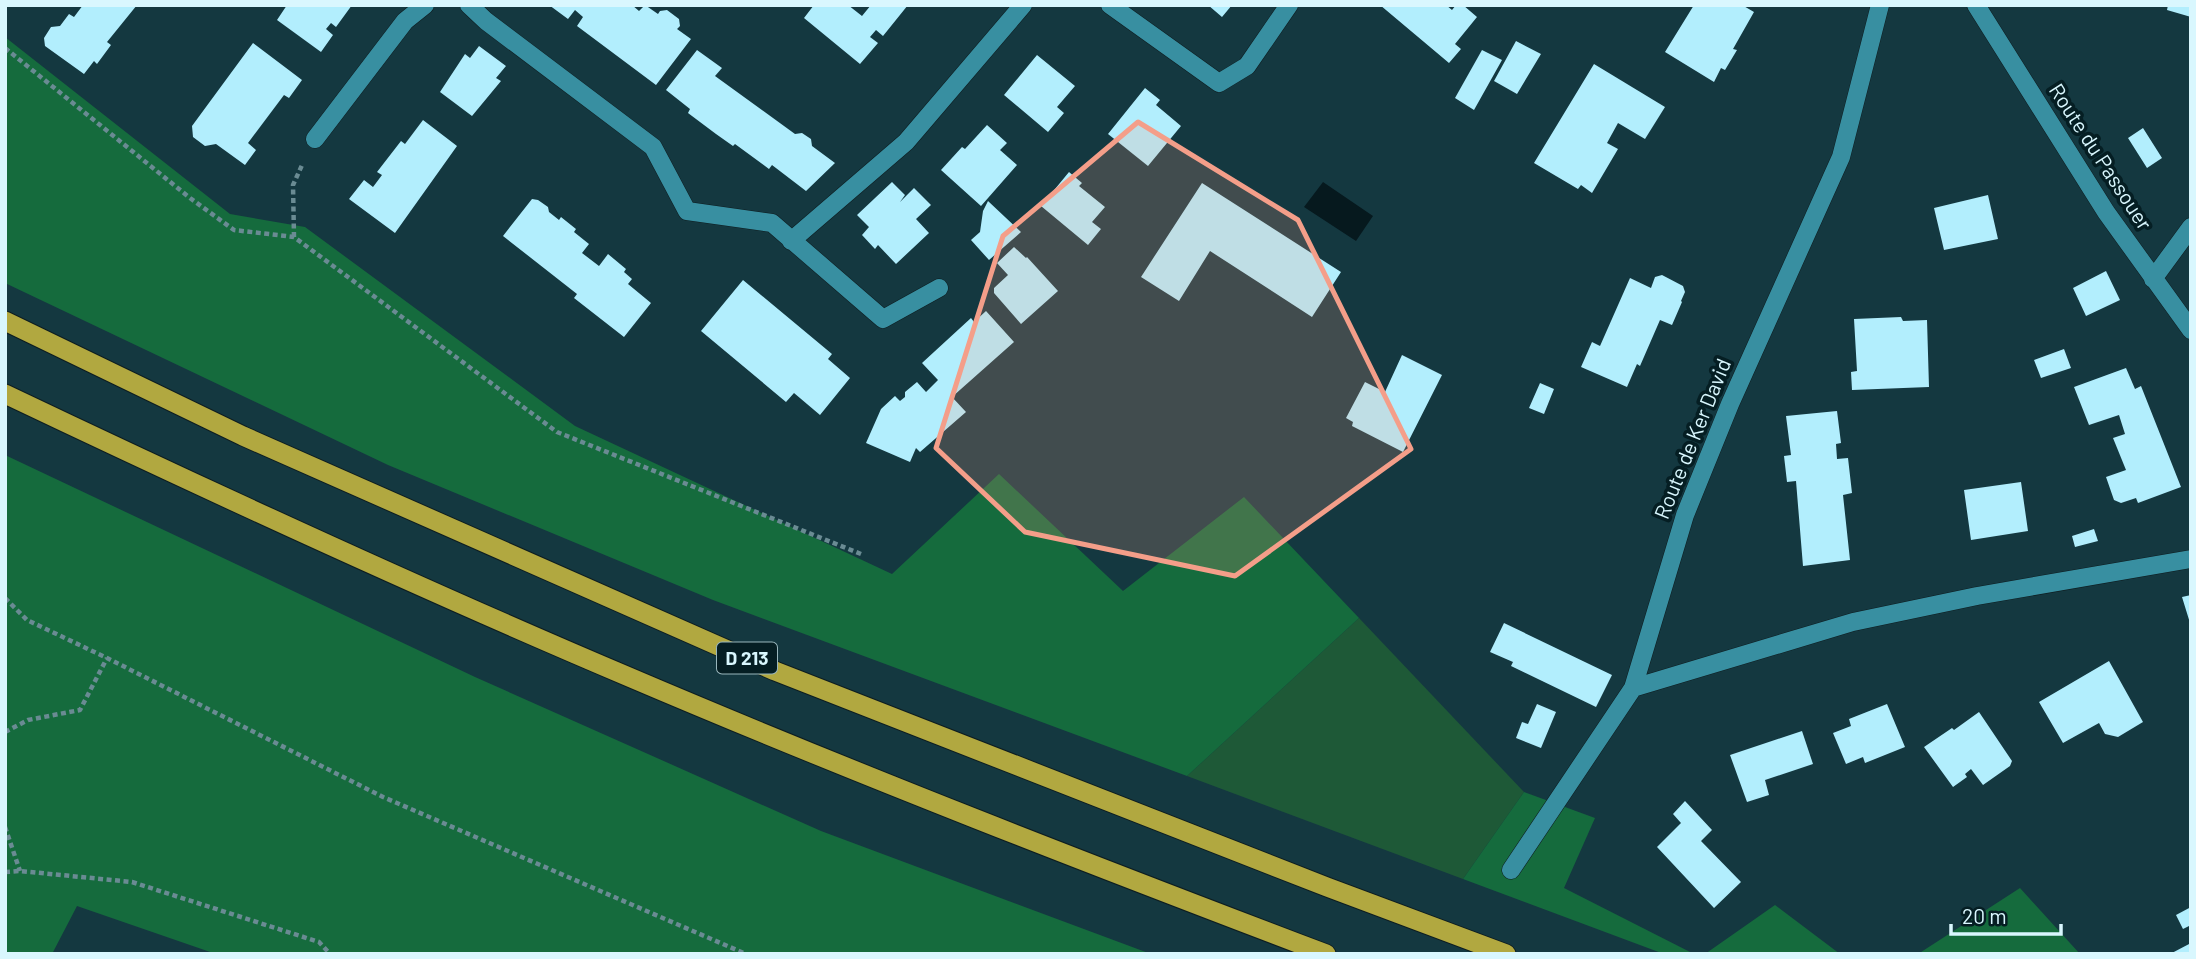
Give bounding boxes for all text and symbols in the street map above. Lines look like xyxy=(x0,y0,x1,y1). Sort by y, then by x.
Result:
street label: Route du Passouer xyxy=(2045,78,2158,234)
street label: Route de Ker David xyxy=(1648,355,1735,522)
road number: D 213 xyxy=(717,642,777,674)
scale bar xyxy=(1951,892,2061,936)
text: 20 m xyxy=(1962,903,2007,928)

